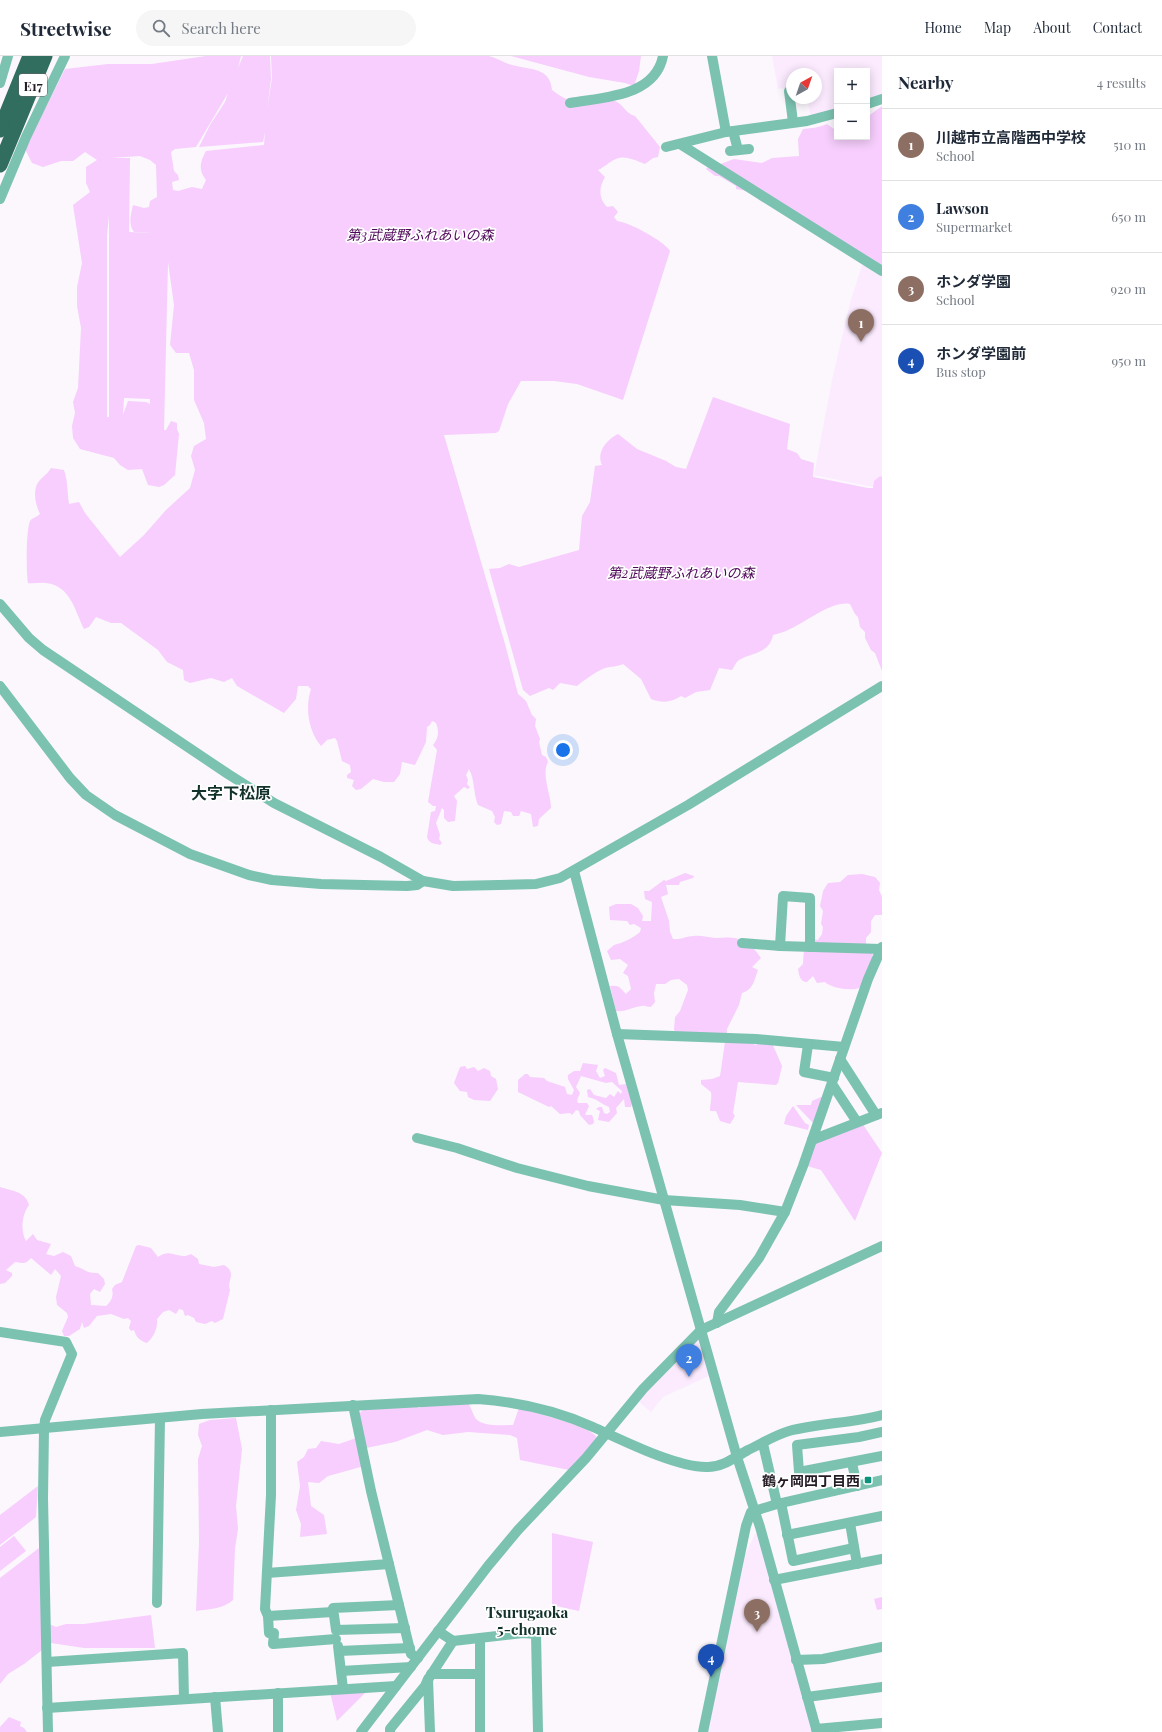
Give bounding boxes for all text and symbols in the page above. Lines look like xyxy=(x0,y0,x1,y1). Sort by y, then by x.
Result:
search box xyxy=(136,10,416,46)
text: Streetwise xyxy=(20,15,112,41)
icon: search xyxy=(150,17,172,39)
text: Search here xyxy=(182,18,261,38)
text: Home xyxy=(924,18,962,37)
text: Map xyxy=(984,18,1011,37)
text: About xyxy=(1033,18,1071,37)
text: Contact xyxy=(1093,18,1142,37)
north arrow xyxy=(786,68,822,104)
map controls xyxy=(834,68,870,140)
button: + xyxy=(834,68,870,104)
text: Nearby xyxy=(898,71,953,93)
road number: E17 xyxy=(19,74,47,96)
text: 4 results xyxy=(1097,74,1146,91)
button: − xyxy=(834,104,870,140)
text: 川越市立高階西中学校 xyxy=(936,127,1086,147)
text: 1 xyxy=(909,136,913,153)
text: 510 m xyxy=(1113,136,1146,153)
text: School xyxy=(936,147,975,164)
text: Lawson xyxy=(936,198,989,218)
text: 2 xyxy=(908,208,914,225)
text: 650 m xyxy=(1111,208,1146,225)
text: Supermarket xyxy=(936,218,1012,235)
park label: 第3武蔵野ふれあいの森 xyxy=(347,225,495,244)
text: ホンダ学園 xyxy=(936,271,1011,291)
text: 3 xyxy=(908,280,914,297)
text: 920 m xyxy=(1111,280,1146,297)
text: School xyxy=(936,291,975,308)
pin: 1 xyxy=(848,309,874,342)
text: ホンダ学園前 xyxy=(936,343,1026,363)
text: 4 xyxy=(908,352,914,369)
text: 950 m xyxy=(1111,352,1146,369)
text: Bus stop xyxy=(936,363,986,380)
park label: 第2武蔵野ふれあいの森 xyxy=(607,563,757,582)
your location xyxy=(553,740,573,760)
district label: 大字下松原 xyxy=(191,782,271,803)
pin: 2 xyxy=(676,1344,702,1377)
place label: 鶴ヶ岡四丁目西 xyxy=(762,1471,860,1490)
marker: 鶴ヶ岡四丁目西 xyxy=(863,1475,873,1485)
pin: 3 xyxy=(744,1599,770,1632)
district label: Tsurugaoka 5-chome xyxy=(486,1602,569,1639)
pin: 4 xyxy=(698,1644,724,1677)

